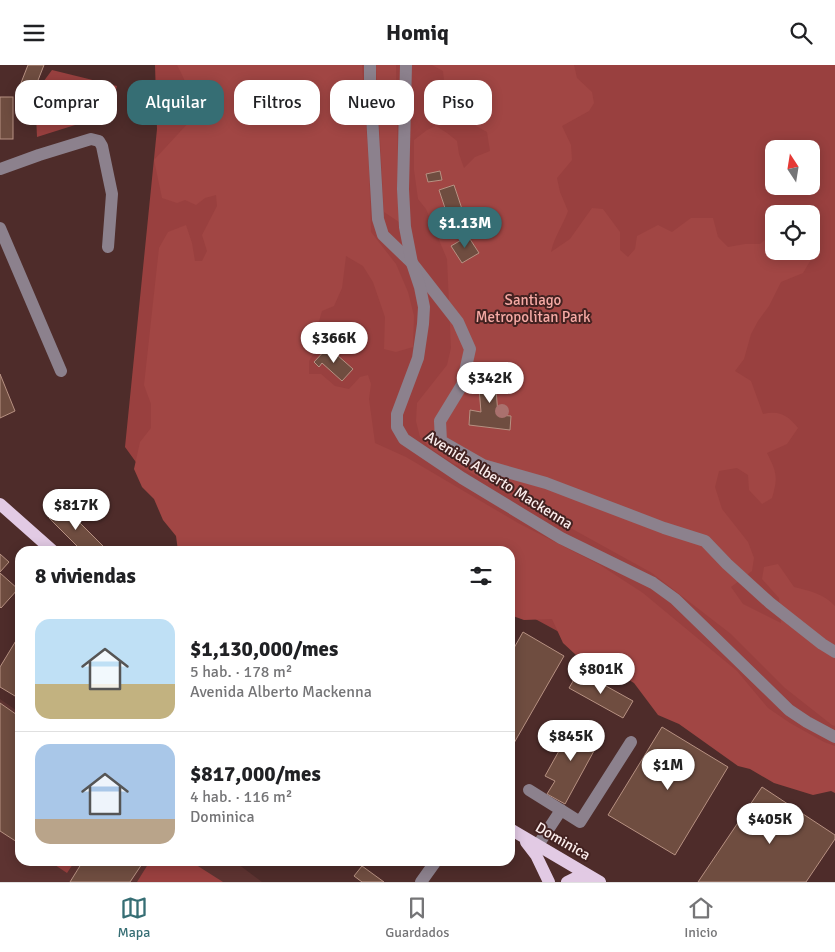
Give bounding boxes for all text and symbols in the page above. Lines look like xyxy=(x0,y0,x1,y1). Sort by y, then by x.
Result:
icon: menu xyxy=(20,19,48,47)
text: Homiq xyxy=(386,19,449,46)
icon: search xyxy=(787,19,815,47)
chip: Comprar xyxy=(15,80,117,125)
chip: Alquilar xyxy=(127,80,224,125)
chip: Filtros xyxy=(234,80,320,125)
chip: Nuevo xyxy=(330,80,414,125)
chip: Piso xyxy=(424,80,492,125)
north arrow xyxy=(765,140,820,195)
map controls xyxy=(765,140,820,260)
button: locate xyxy=(765,205,820,260)
pin: $1.13M xyxy=(424,207,506,249)
text: $1.13M xyxy=(439,213,491,233)
park label: Santiago Metropolitan Park xyxy=(475,291,591,326)
pin: $366K xyxy=(299,321,369,364)
text: $366K xyxy=(312,328,356,348)
pin: $342K xyxy=(455,361,525,404)
text: $342K xyxy=(468,368,512,388)
street label: Avenida Alberto Mackenna xyxy=(422,427,576,533)
pin: $817K xyxy=(41,489,111,531)
text: $817K xyxy=(54,495,98,515)
icon: filters xyxy=(467,562,495,590)
text: 8 viviendas xyxy=(35,563,136,589)
text: $1,130,000/mes xyxy=(190,636,338,662)
icon: home xyxy=(75,639,135,699)
pin: $801K xyxy=(566,653,636,695)
text: $801K xyxy=(579,659,623,679)
text: 5 hab. · 178 m² xyxy=(190,662,292,682)
text: Avenida Alberto Mackenna xyxy=(190,682,372,702)
pin: $845K xyxy=(536,719,606,762)
text: $845K xyxy=(549,726,593,746)
pin: $1M xyxy=(644,749,692,791)
text: $1M xyxy=(653,755,683,775)
text: $817,000/mes xyxy=(190,761,321,787)
icon: home xyxy=(75,764,135,824)
text: 4 hab. · 116 m² xyxy=(190,787,292,807)
pin: $405K xyxy=(735,803,805,845)
text: Dominica xyxy=(190,807,255,827)
text: $405K xyxy=(748,809,792,829)
street label: Dominica xyxy=(532,818,594,864)
tab: Mapa xyxy=(117,894,150,941)
tab: Guardados xyxy=(385,894,449,941)
tab: Inicio xyxy=(684,894,718,941)

